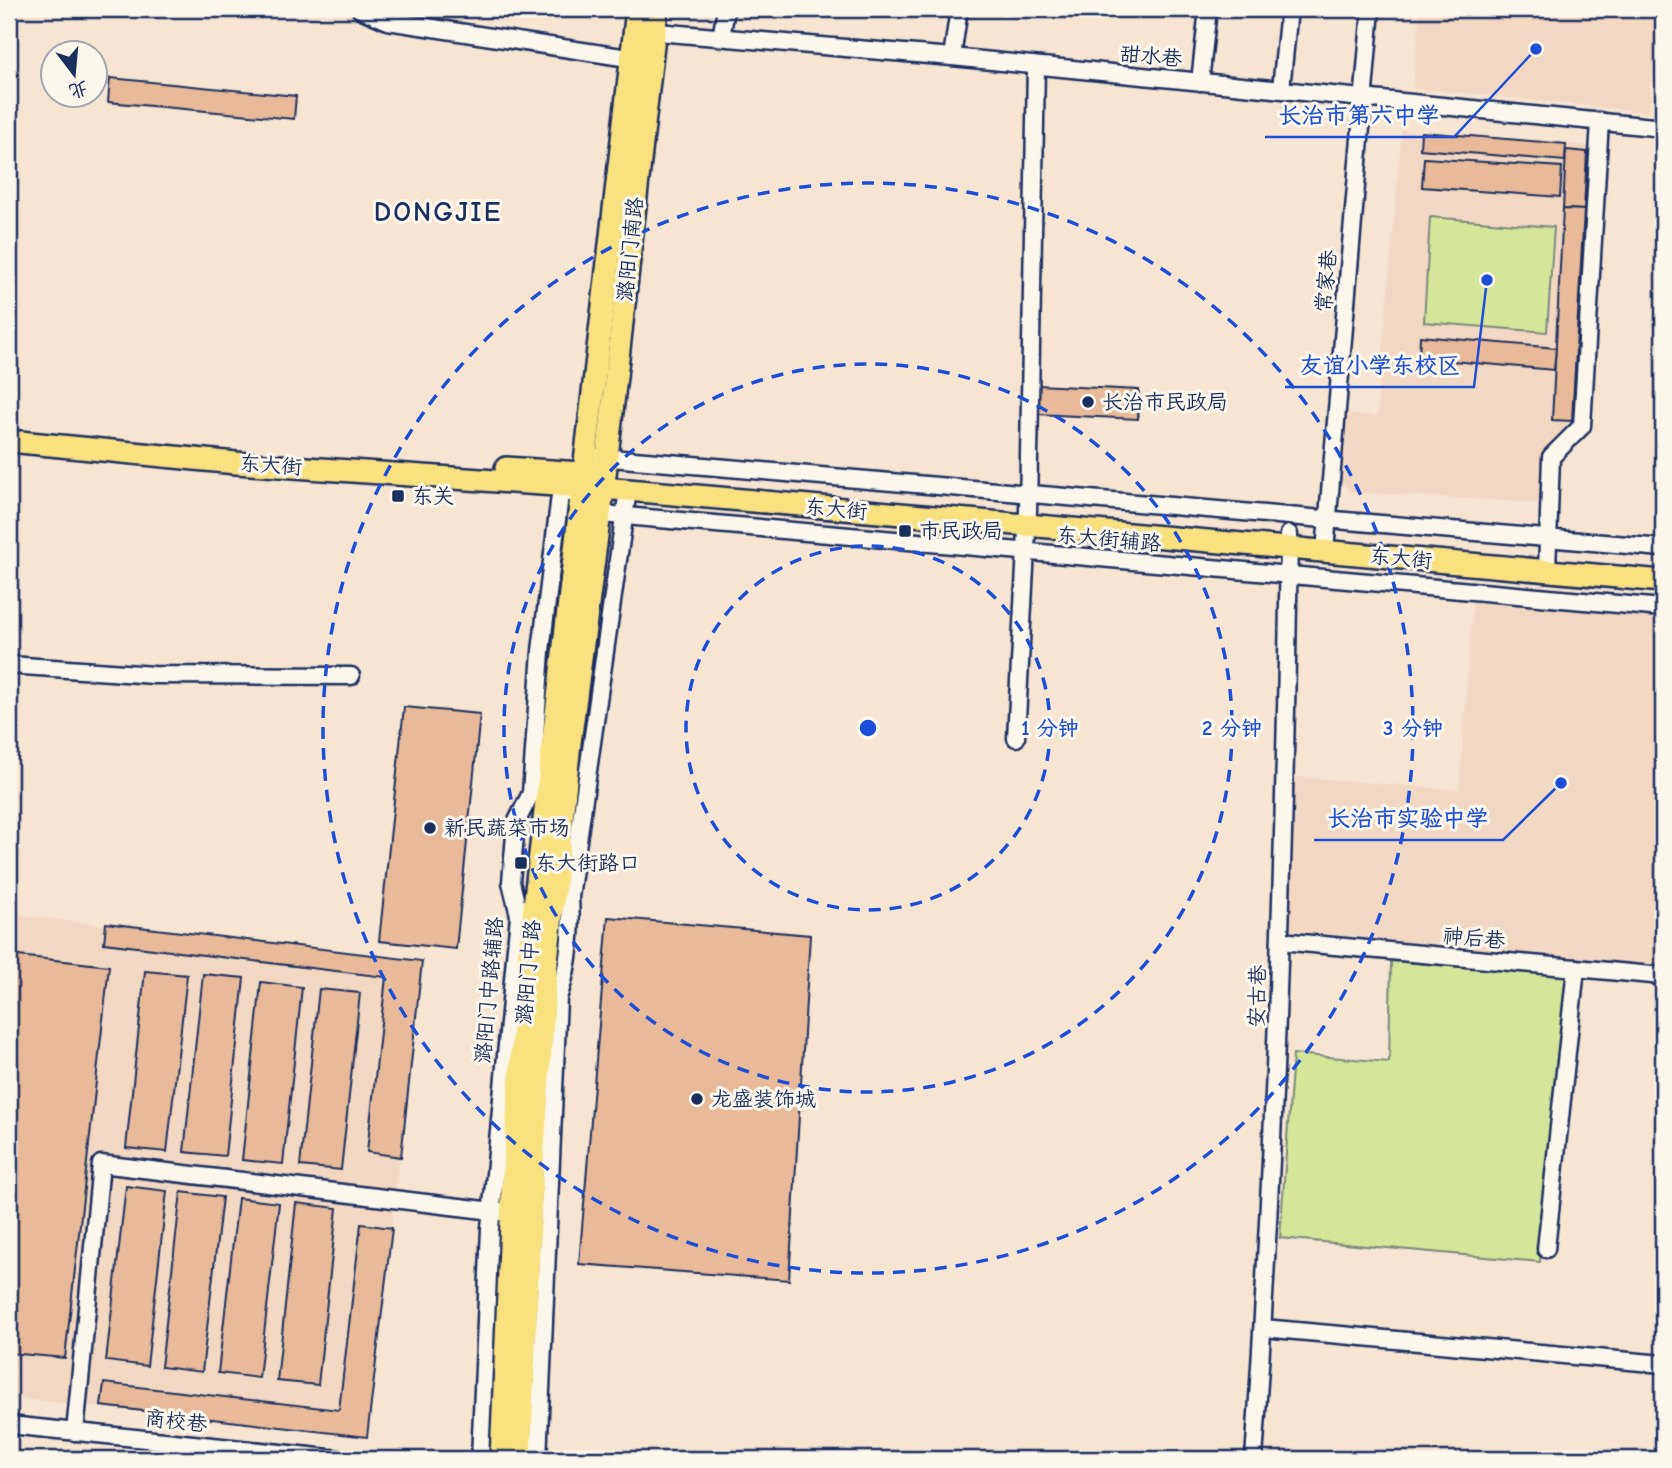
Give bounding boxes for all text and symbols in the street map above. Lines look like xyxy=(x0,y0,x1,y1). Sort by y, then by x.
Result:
north arrow xyxy=(38,38,108,108)
street label: 甜水巷 xyxy=(1119,41,1183,71)
text: 北 xyxy=(66,76,91,103)
callout: 长治市第六中学 xyxy=(1265,93,1454,137)
text: 长治市第六中学 xyxy=(1279,102,1440,129)
district label: DONGJIE xyxy=(374,196,502,228)
street label: 潞阳门南路 xyxy=(613,196,647,302)
street label: 常家巷 xyxy=(1311,249,1341,313)
callout: 友谊小学东校区 xyxy=(1285,343,1474,387)
text: 友谊小学东校区 xyxy=(1300,352,1461,379)
place label: 长治市民政局 xyxy=(1102,390,1228,414)
marker: 长治市民政局 xyxy=(1080,394,1096,410)
street label: 东大街 xyxy=(239,451,303,479)
place label: 东关 xyxy=(412,484,454,508)
marker: 东关 xyxy=(390,488,406,504)
street label: 东大街 xyxy=(804,494,868,524)
place label: 市民政局 xyxy=(919,519,1003,543)
street label: 东大街辅路 xyxy=(1056,522,1162,556)
marker: 市民政局 xyxy=(897,523,913,539)
street label: 东大街 xyxy=(1369,543,1433,573)
centre of rings xyxy=(856,716,880,740)
text: 1 分钟 xyxy=(1021,716,1079,740)
text: 2 分钟 xyxy=(1202,716,1262,740)
text: 3 分钟 xyxy=(1383,716,1443,740)
callout: 长治市实验中学 xyxy=(1314,796,1503,840)
text: 长治市实验中学 xyxy=(1328,805,1489,832)
place label: 新民蔬菜市场 xyxy=(444,816,570,840)
marker: 新民蔬菜市场 xyxy=(422,820,438,836)
place label: 东大街路口 xyxy=(535,851,640,875)
marker: 东大街路口 xyxy=(513,855,529,871)
street label: 潞阳门中路辅路 xyxy=(471,916,507,1064)
street label: 潞阳门中路 xyxy=(511,919,545,1025)
street label: 神后巷 xyxy=(1442,923,1506,953)
street label: 安古巷 xyxy=(1244,964,1270,1028)
place label: 龙盛装饰城 xyxy=(711,1087,816,1111)
marker: 龙盛装饰城 xyxy=(689,1091,705,1107)
street label: 商校巷 xyxy=(143,1406,209,1436)

